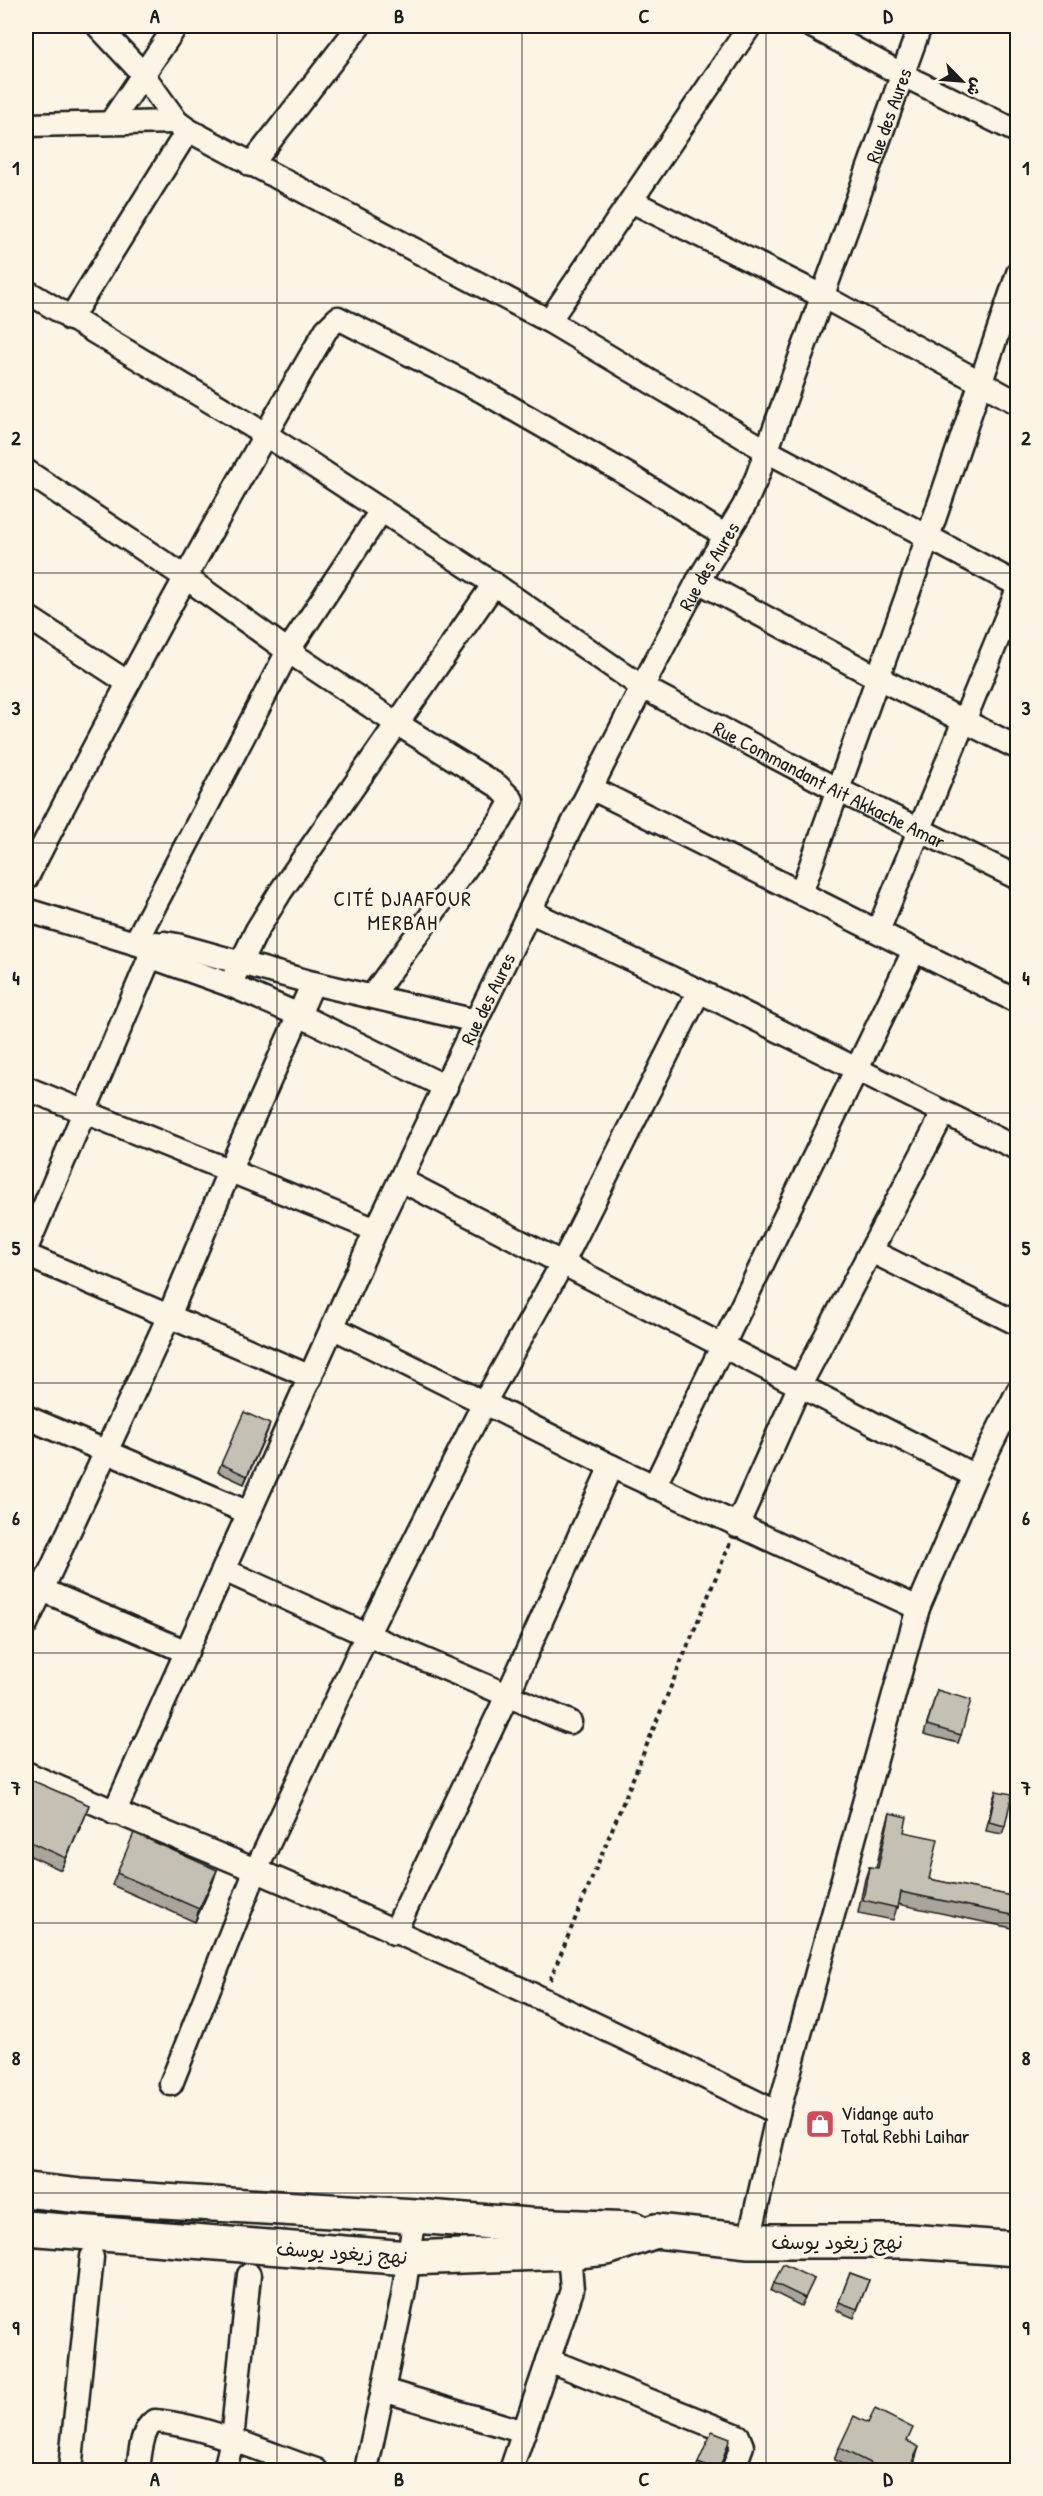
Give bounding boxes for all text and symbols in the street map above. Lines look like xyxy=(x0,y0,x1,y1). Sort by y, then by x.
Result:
text: A xyxy=(150,2,160,29)
text: B xyxy=(394,2,404,29)
text: C xyxy=(639,2,650,29)
text: D xyxy=(883,2,893,29)
north arrow xyxy=(932,51,992,111)
street label: Rue des Aures xyxy=(858,64,917,166)
text: ش xyxy=(962,75,989,100)
text: 1 xyxy=(12,154,20,181)
text: 1 xyxy=(1022,154,1030,181)
text: 2 xyxy=(11,424,21,451)
text: 2 xyxy=(1021,424,1031,451)
street label: Rue des Aures xyxy=(671,516,745,615)
text: 3 xyxy=(12,694,21,721)
text: 3 xyxy=(1022,694,1031,721)
street label: Rue Commandant Ait Akkache Amar xyxy=(709,714,951,854)
district label: CITÉ DJAAFOUR MERBAH xyxy=(334,884,472,937)
street label: Rue des Aures xyxy=(453,948,521,1049)
text: 4 xyxy=(12,964,20,991)
text: 4 xyxy=(1022,964,1030,991)
text: 5 xyxy=(12,1234,21,1261)
text: 5 xyxy=(1022,1234,1031,1261)
text: 6 xyxy=(12,1504,20,1531)
text: 6 xyxy=(1022,1504,1030,1531)
text: 7 xyxy=(10,1774,21,1801)
text: 7 xyxy=(1020,1774,1031,1801)
text: 8 xyxy=(12,2044,21,2071)
text: 8 xyxy=(1022,2044,1031,2071)
place label: Vidange auto Total Rebhi Laihar xyxy=(841,2099,970,2149)
shop icon: Vidange auto Total Rebhi Laihar xyxy=(804,2108,836,2140)
street label: نهج زيغود يوسف xyxy=(771,2228,903,2256)
street label: نهج زيغود يوسف xyxy=(275,2234,409,2271)
text: 9 xyxy=(12,2314,20,2341)
text: 9 xyxy=(1022,2314,1030,2341)
text: A xyxy=(150,2465,160,2492)
text: B xyxy=(394,2465,404,2492)
text: C xyxy=(639,2465,650,2492)
text: D xyxy=(883,2465,893,2492)

